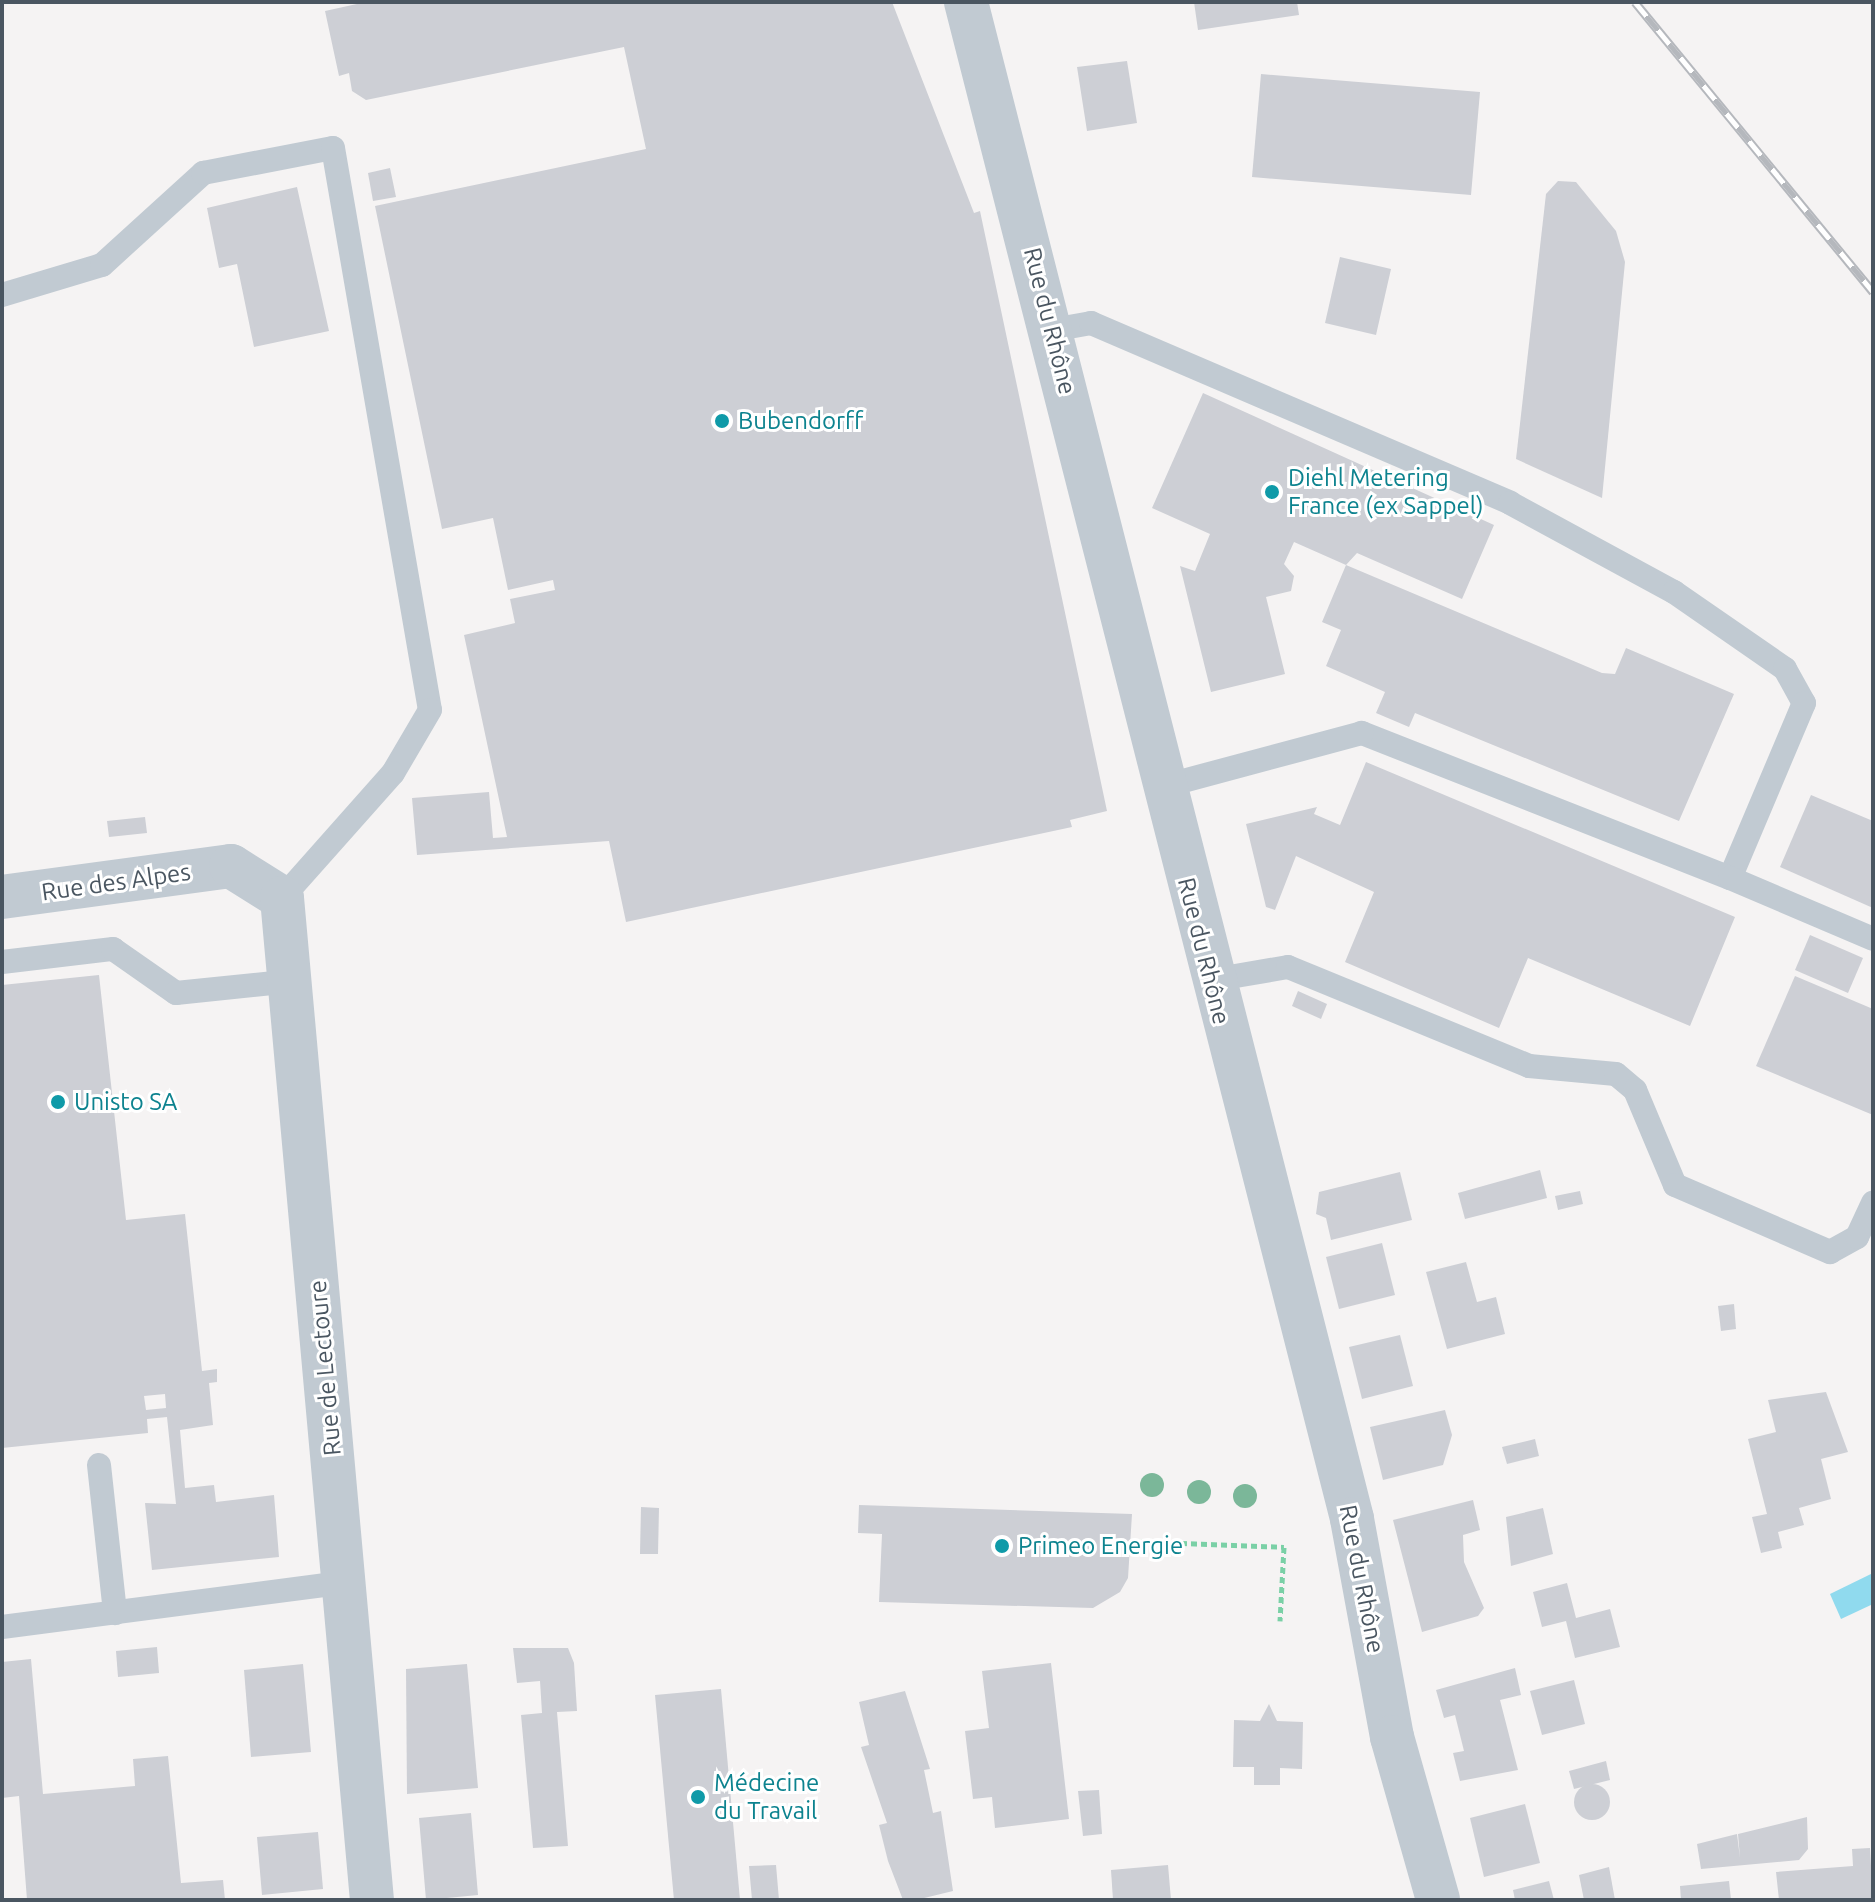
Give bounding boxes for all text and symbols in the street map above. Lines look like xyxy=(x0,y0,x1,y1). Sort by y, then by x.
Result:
street label: Rue du Rhône xyxy=(1018,245,1082,397)
place label: Bubendorff xyxy=(738,407,863,435)
marker: Bubendorff xyxy=(713,412,731,430)
place label: Diehl Metering France (ex Sappel) xyxy=(1288,464,1484,520)
marker: Diehl Metering France (ex Sappel) xyxy=(1263,483,1281,501)
street label: Rue des Alpes xyxy=(40,857,192,907)
street label: Rue du Rhône xyxy=(1172,875,1236,1027)
place label: Unisto SA xyxy=(74,1088,177,1116)
marker: Unisto SA xyxy=(49,1093,67,1111)
street label: Rue de Lectoure xyxy=(303,1279,347,1457)
street label: Rue du Rhône xyxy=(1334,1502,1390,1656)
place label: Primeo Energie xyxy=(1018,1532,1183,1560)
marker: Primeo Energie xyxy=(993,1537,1011,1555)
place label: Médecine du Travail xyxy=(714,1769,819,1825)
marker: Médecine du Travail xyxy=(689,1788,707,1806)

